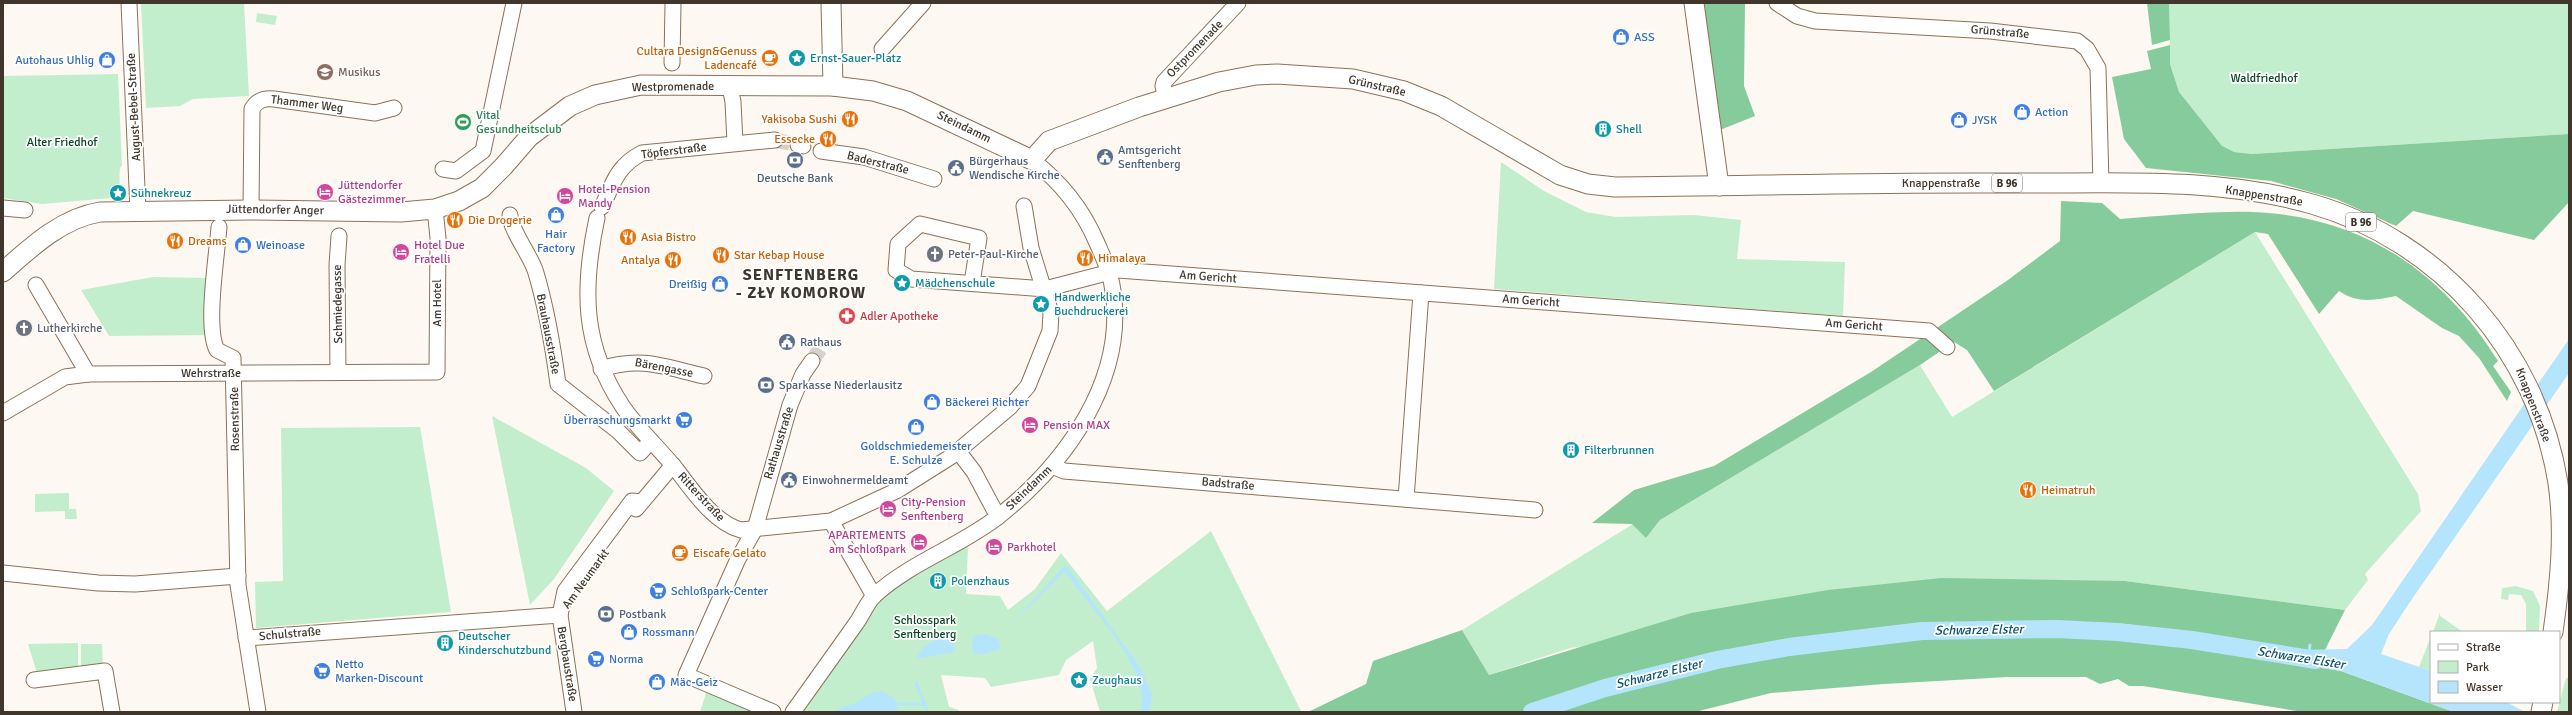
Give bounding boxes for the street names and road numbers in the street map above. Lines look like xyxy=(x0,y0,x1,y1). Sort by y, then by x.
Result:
street label: Ostpromenade xyxy=(1164,17,1226,81)
street label: Grünstraße xyxy=(1970,22,2030,42)
street label: August-Bebel-Straße xyxy=(124,53,144,161)
street label: Grünstraße xyxy=(1347,72,1407,100)
street label: Westpromenade xyxy=(632,79,714,95)
street label: Thammer Weg xyxy=(270,92,344,116)
street label: Steindamm xyxy=(935,108,993,146)
street label: Töpferstraße xyxy=(640,140,708,162)
street label: Baderstraße xyxy=(845,148,911,178)
road number: B 96 xyxy=(1992,174,2022,192)
street label: Knappenstraße xyxy=(1902,176,1980,191)
street label: Knappenstraße xyxy=(2224,182,2304,210)
street label: Jüttendorfer Anger xyxy=(226,202,325,218)
road number: B 96 xyxy=(2346,213,2376,231)
street label: Schmiedegasse xyxy=(330,264,346,344)
street label: Am Gericht xyxy=(1179,268,1237,286)
street label: Am Hotel xyxy=(430,279,445,327)
street label: Brauhausstraße xyxy=(533,292,563,376)
street label: Am Gericht xyxy=(1502,292,1560,310)
street label: Am Gericht xyxy=(1825,316,1883,334)
street label: Bärengasse xyxy=(634,355,694,381)
street label: Wehrstraße xyxy=(181,366,241,381)
street label: Knappenstraße xyxy=(2512,366,2554,444)
street label: Rosenstraße xyxy=(227,387,243,451)
street label: Rathausstraße xyxy=(761,405,797,481)
street label: Steindamm xyxy=(1003,462,1055,514)
street label: Ritterstraße xyxy=(674,469,728,525)
street label: Badstraße xyxy=(1201,474,1255,494)
street label: Am Neumarkt xyxy=(559,546,613,612)
street label: Schulstraße xyxy=(258,624,322,644)
street label: Bergbaustraße xyxy=(554,625,580,703)

